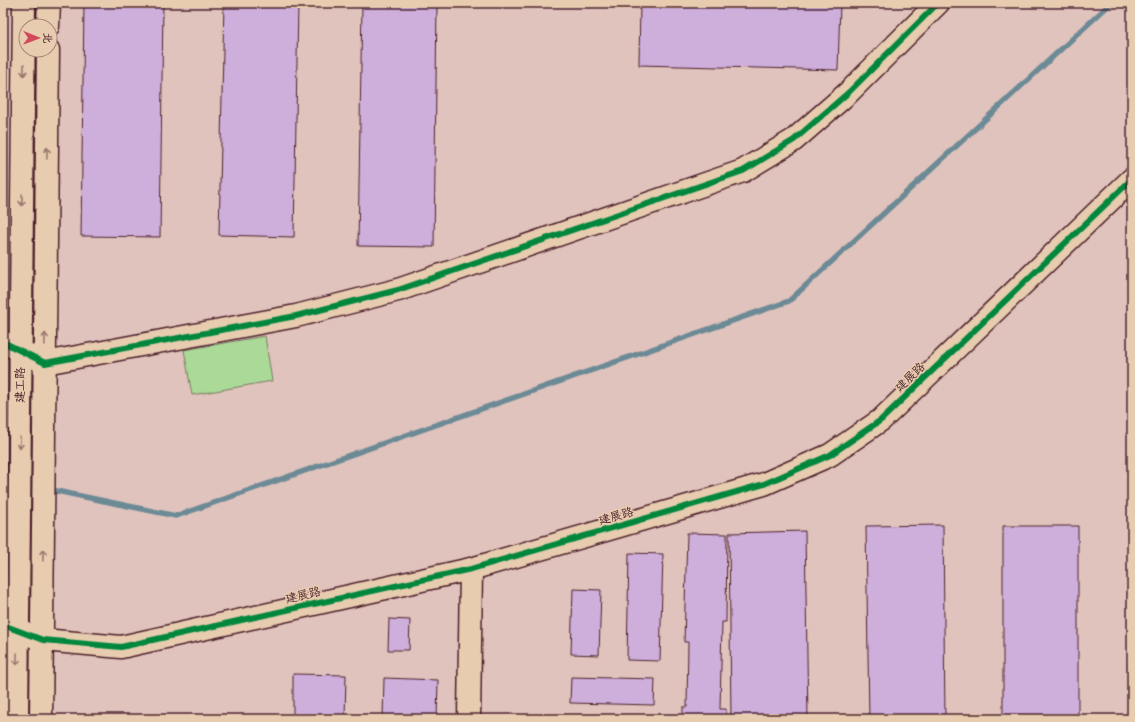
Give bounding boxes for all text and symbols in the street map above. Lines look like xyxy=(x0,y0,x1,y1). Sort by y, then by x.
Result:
north arrow xyxy=(18,18,58,58)
text: 北 xyxy=(41,33,54,44)
one-way arrow xyxy=(20,63,27,76)
one-way arrow xyxy=(43,147,51,160)
one-way arrow xyxy=(18,193,26,206)
one-way arrow xyxy=(41,333,49,346)
street label: 建展路 xyxy=(892,359,928,395)
street label: 建工路 xyxy=(13,367,27,403)
one-way arrow xyxy=(16,436,24,449)
street label: 建展路 xyxy=(597,504,635,528)
one-way arrow xyxy=(39,549,47,562)
street label: 建展路 xyxy=(284,584,322,606)
one-way arrow xyxy=(14,652,21,665)

